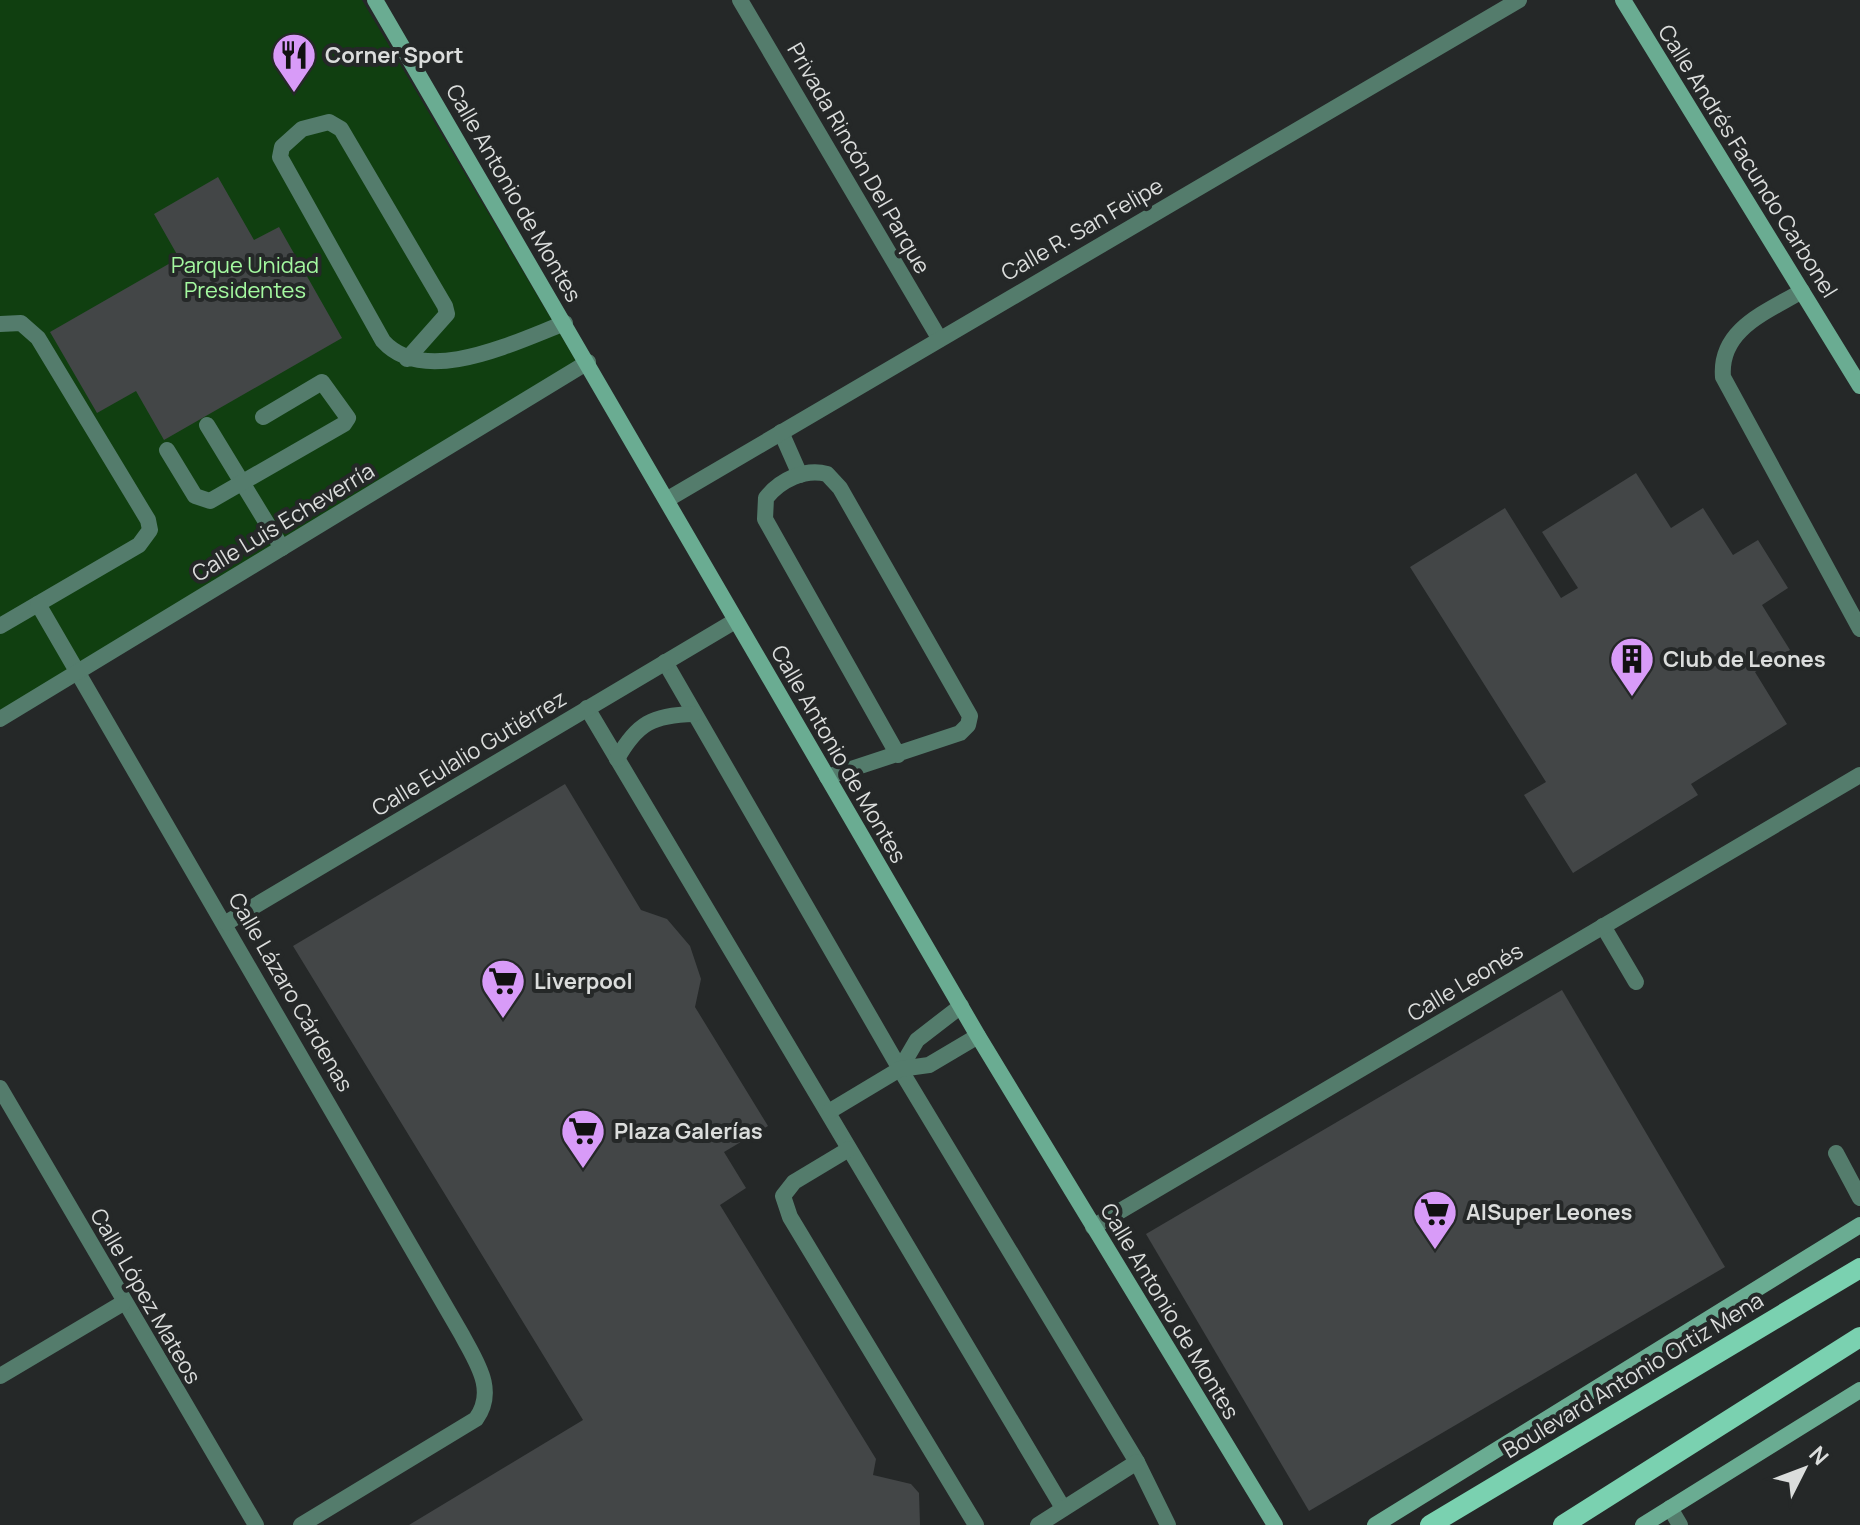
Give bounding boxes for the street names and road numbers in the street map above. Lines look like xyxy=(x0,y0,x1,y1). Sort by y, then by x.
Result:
street label: Calle Andrés Facundo Carbonel xyxy=(1651,19,1845,303)
street label: Privada Rincón Del Parque xyxy=(780,37,938,279)
street label: Calle Antonio de Montes xyxy=(439,78,589,308)
street label: Calle R. San Felipe xyxy=(996,170,1169,288)
street label: Calle Luis Echeverría xyxy=(186,456,380,588)
street label: Calle Antonio de Montes xyxy=(764,639,914,869)
street label: Calle Eulalio Gutiérrez xyxy=(366,683,572,823)
street label: Calle Lázaro Cárdenas xyxy=(222,887,360,1097)
street label: Calle Leonés xyxy=(1402,936,1528,1028)
street label: Calle Antonio de Montes xyxy=(1093,1197,1247,1425)
street label: Calle López Mateos xyxy=(83,1203,209,1389)
street label: Boulevard Antonio Ortiz Mena xyxy=(1497,1285,1769,1465)

